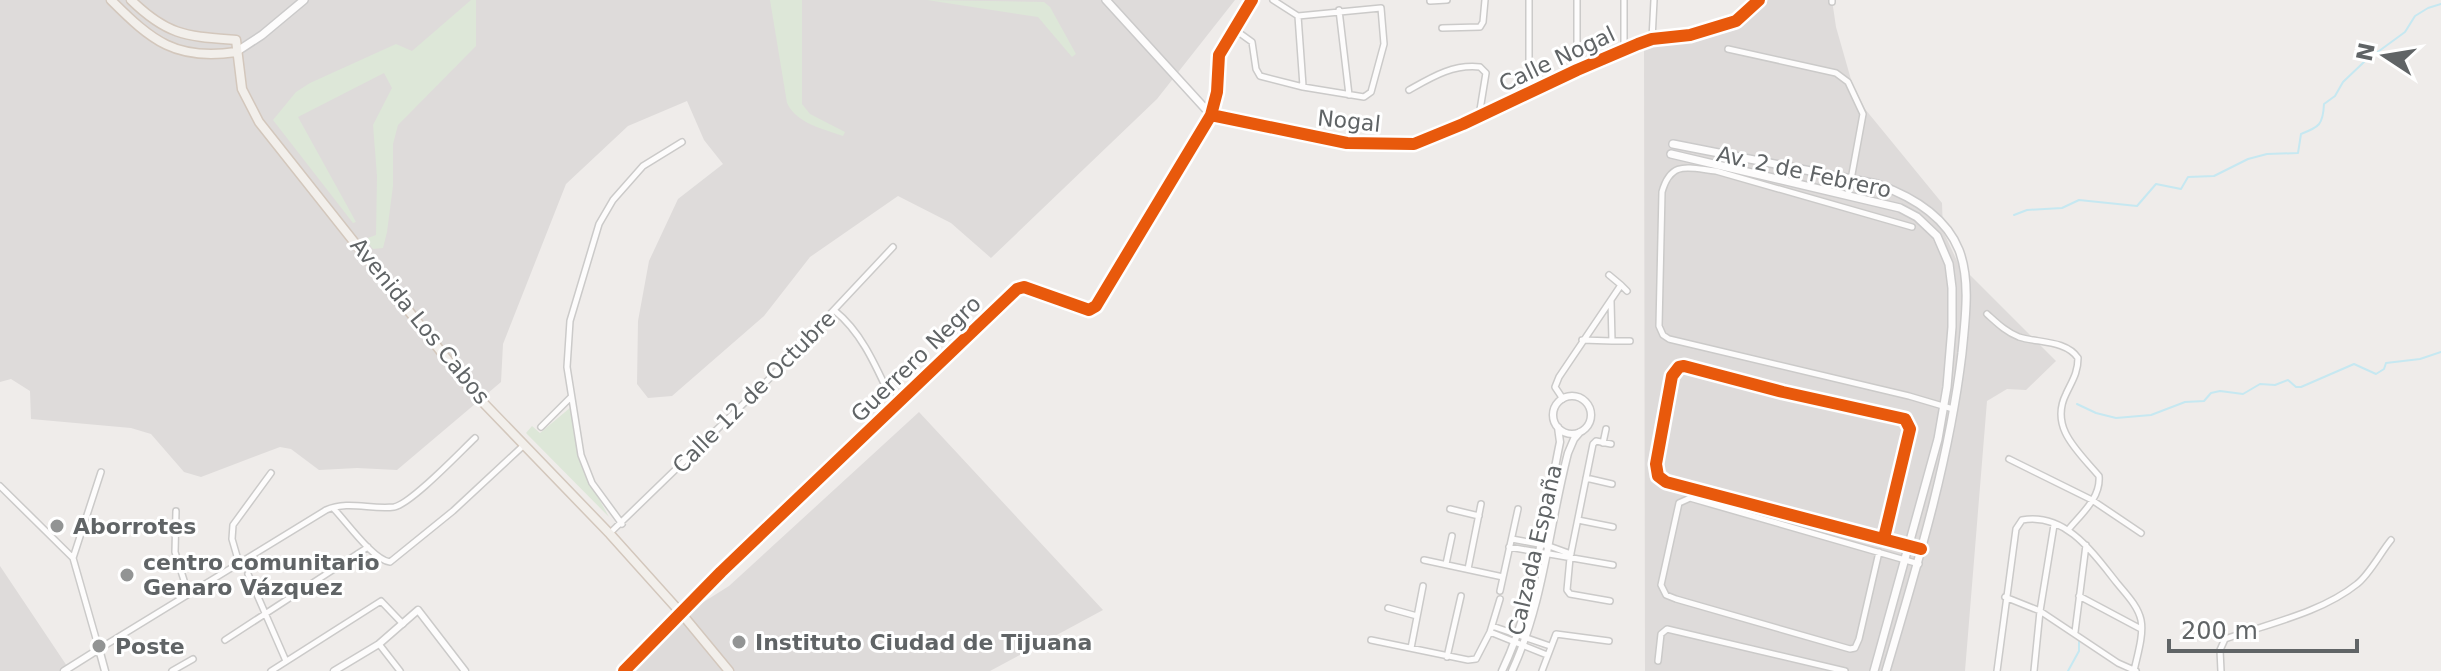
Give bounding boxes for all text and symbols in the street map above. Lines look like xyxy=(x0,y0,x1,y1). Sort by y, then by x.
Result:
north arrow xyxy=(2345,16,2425,96)
street label: Calle Nogal xyxy=(1495,21,1619,97)
text: N xyxy=(2352,40,2380,64)
street label: Nogal xyxy=(1316,105,1382,137)
street label: Av. 2 de Febrero xyxy=(1715,141,1893,203)
street label: Avenida Los Cabos xyxy=(345,233,495,409)
street label: Guerrero Negro xyxy=(846,291,986,427)
street label: Calle 12 de Octubre xyxy=(668,306,840,478)
street label: Calzada España xyxy=(1503,462,1567,638)
place label: Aborrotes xyxy=(73,514,196,539)
marker: Aborrotes xyxy=(48,517,66,535)
place label: centro comunitario Genaro Vázquez xyxy=(143,550,380,600)
marker: centro comunitario Genaro Vázquez xyxy=(118,566,136,584)
scale bar xyxy=(2169,603,2357,653)
text: 200 m xyxy=(2181,617,2258,645)
place label: Instituto Ciudad de Tijuana xyxy=(755,630,1092,655)
marker: Instituto Ciudad de Tijuana xyxy=(730,633,748,651)
place label: Poste xyxy=(115,634,185,659)
marker: Poste xyxy=(90,637,108,655)

